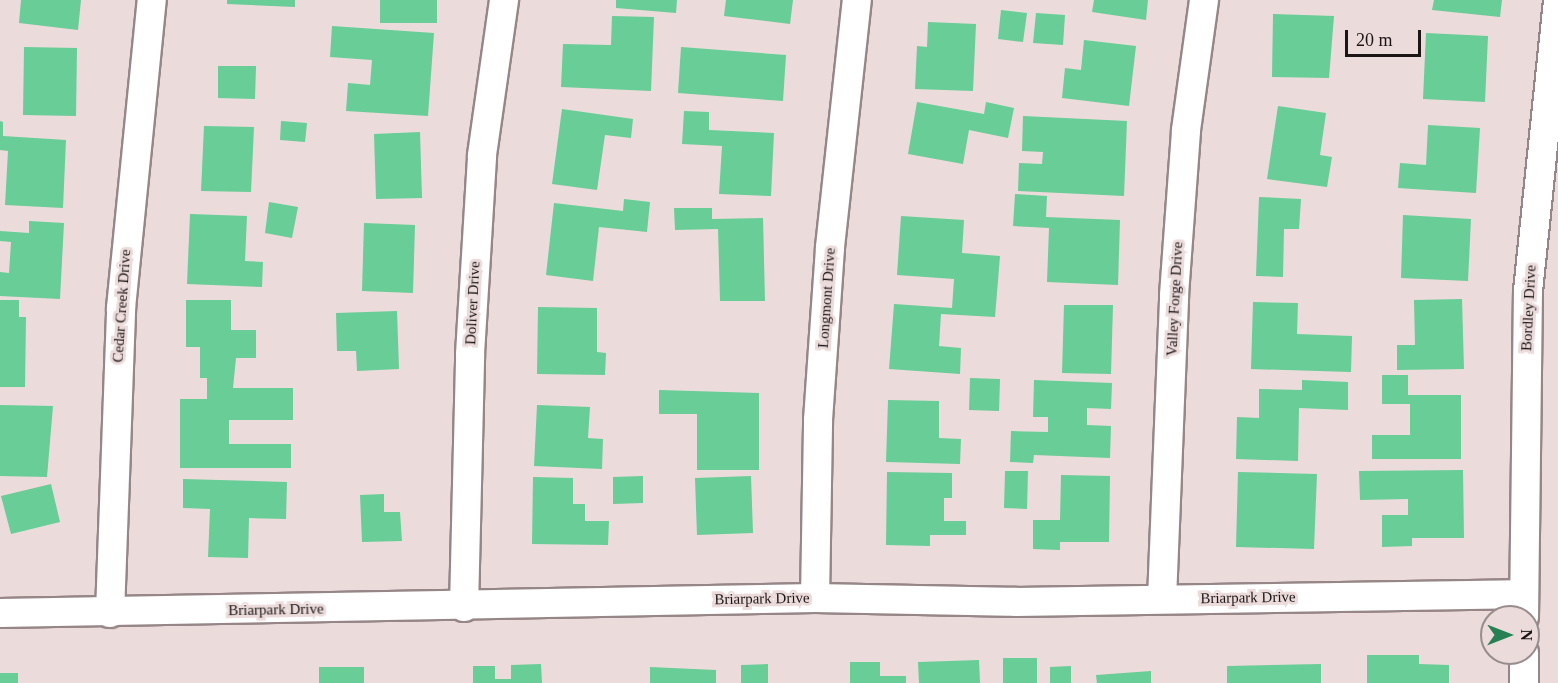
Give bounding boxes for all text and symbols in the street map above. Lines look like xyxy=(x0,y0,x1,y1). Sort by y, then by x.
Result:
scale bar xyxy=(1348,18,1424,56)
text: 20 m xyxy=(1356,30,1393,50)
street label: Valley Forge Drive xyxy=(1163,241,1187,357)
street label: Longmont Drive xyxy=(815,247,839,349)
street label: Cedar Creek Drive xyxy=(109,249,135,363)
street label: Doliver Drive xyxy=(462,261,484,345)
street label: Bordley Drive xyxy=(1518,264,1540,352)
street label: Briarpark Drive xyxy=(1200,588,1296,608)
street label: Briarpark Drive xyxy=(714,589,810,609)
street label: Briarpark Drive xyxy=(228,600,324,620)
north arrow xyxy=(1480,605,1540,665)
text: N xyxy=(1518,629,1535,641)

